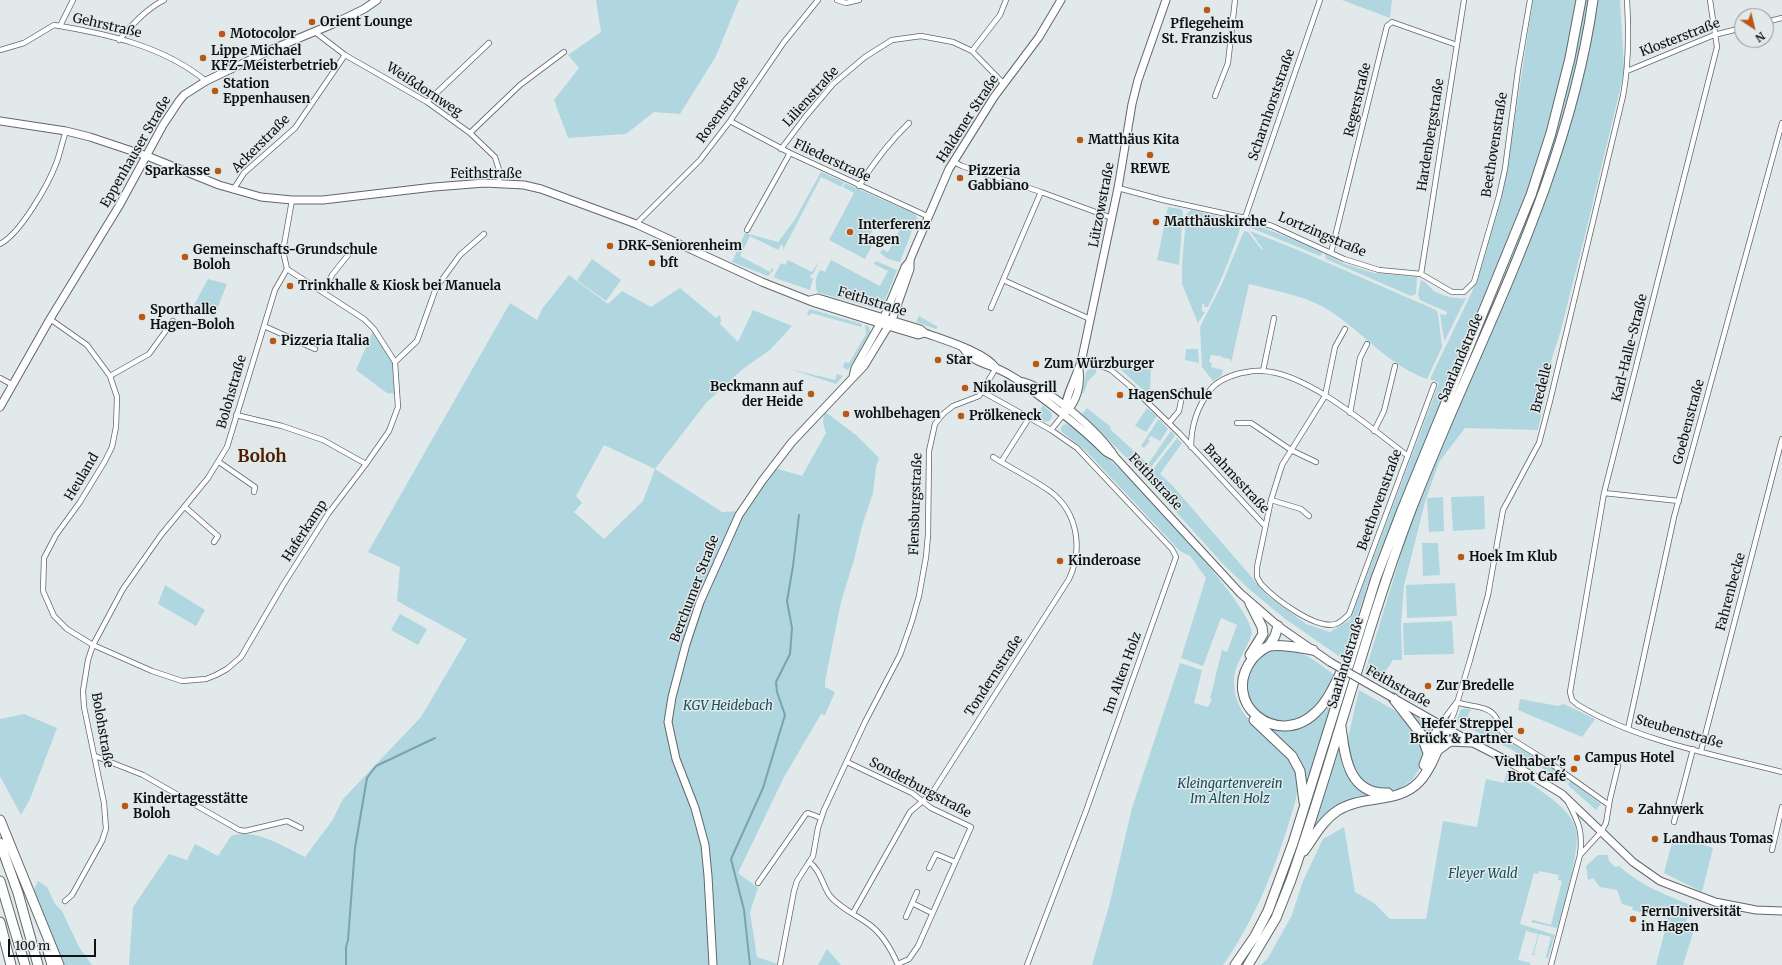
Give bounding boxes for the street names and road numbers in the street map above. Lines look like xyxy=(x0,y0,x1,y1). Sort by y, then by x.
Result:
street label: Gehrstraße xyxy=(71,10,143,42)
street label: Klosterstraße xyxy=(1638,16,1722,60)
street label: Scharnhorststraße xyxy=(1246,47,1298,163)
street label: Weißdornweg xyxy=(383,60,465,120)
street label: Regerstraße xyxy=(1341,61,1375,139)
street label: Lilienstraße xyxy=(780,64,842,130)
street label: Haldener Straße xyxy=(934,72,1002,166)
street label: Rosenstraße xyxy=(694,74,752,146)
street label: Hardenbergstraße xyxy=(1414,78,1448,192)
street label: Beethovenstraße xyxy=(1479,91,1511,199)
street label: Eppenhauser Straße xyxy=(98,93,174,211)
street label: Ackerstraße xyxy=(229,112,293,176)
street label: Fliederstraße xyxy=(791,136,873,186)
street label: Lützowstraße xyxy=(1086,161,1118,249)
street label: Feithstraße xyxy=(450,166,522,182)
street label: Lortzingstraße xyxy=(1276,209,1368,261)
street label: Feithstraße xyxy=(836,284,908,320)
street label: Karl-Halle-Straße xyxy=(1609,293,1651,403)
street label: Saarlandstraße xyxy=(1435,311,1487,405)
street label: Bolohstraße xyxy=(214,353,250,431)
street label: Bredelle xyxy=(1528,362,1556,414)
street label: Goebenstraße xyxy=(1670,378,1708,466)
street label: Brahmsstraße xyxy=(1200,441,1272,517)
street label: Beethovenstraße xyxy=(1354,447,1406,553)
street label: Heuland xyxy=(62,450,102,504)
street label: Feithstraße xyxy=(1125,451,1185,513)
street label: Flensburgstraße xyxy=(906,452,926,556)
street label: Haferkamp xyxy=(279,497,331,565)
street label: Berchumer Straße xyxy=(667,533,723,645)
street label: Fahrenbecke xyxy=(1713,551,1749,633)
street label: Saarlandstraße xyxy=(1325,615,1367,711)
street label: Im Alten Holz xyxy=(1101,630,1145,716)
street label: Tondernstraße xyxy=(962,632,1026,720)
street label: Feithstraße xyxy=(1363,663,1433,711)
street label: Bolohstraße xyxy=(88,691,116,769)
street label: Steubenstraße xyxy=(1633,712,1725,752)
street label: Sonderburgstraße xyxy=(866,755,974,821)

